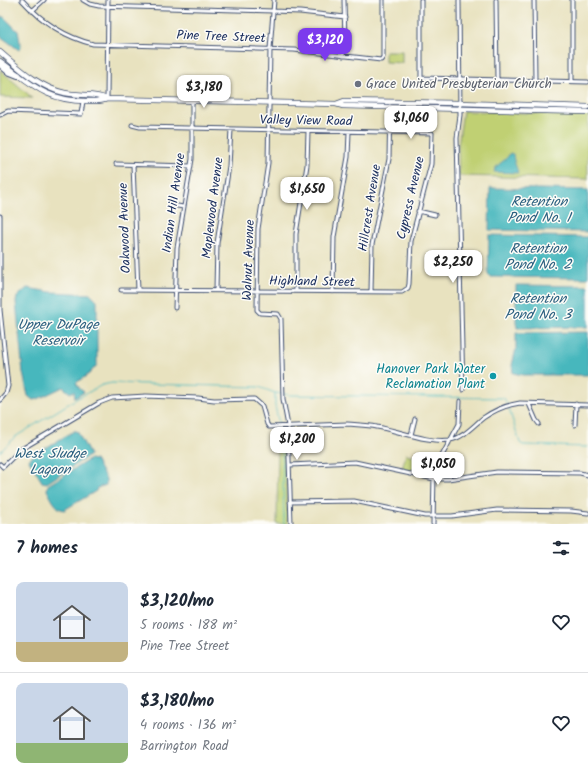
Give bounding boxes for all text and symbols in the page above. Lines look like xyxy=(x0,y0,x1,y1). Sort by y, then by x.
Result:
street label: Pine Tree Street xyxy=(176,25,267,49)
pin: $3,120 xyxy=(292,28,358,62)
text: $3,120 xyxy=(307,30,343,51)
place label: Grace United Presbyterian Church xyxy=(366,74,552,95)
pin: $3,180 xyxy=(171,75,237,109)
text: $3,180 xyxy=(186,77,222,98)
marker: Grace United Presbyterian Church xyxy=(353,79,363,89)
pin: $1,060 xyxy=(378,106,444,140)
text: $1,060 xyxy=(393,108,429,129)
street label: Valley View Road xyxy=(260,110,353,132)
street label: Indian Hill Avenue xyxy=(157,152,191,254)
street label: Cypress Avenue xyxy=(391,154,431,242)
street label: Maplewood Avenue xyxy=(196,156,230,260)
street label: Hillcrest Avenue xyxy=(353,163,387,253)
pin: $1,650 xyxy=(274,177,340,211)
text: $1,650 xyxy=(289,179,325,200)
street label: Oakwood Avenue xyxy=(113,182,137,274)
water label: Retention Pond No. 1 xyxy=(507,191,573,229)
street label: Walnut Avenue xyxy=(237,219,261,301)
water label: Retention Pond No. 2 xyxy=(505,238,573,276)
pin: $2,250 xyxy=(420,250,486,284)
text: $2,250 xyxy=(433,252,473,273)
street label: Highland Street xyxy=(269,271,356,293)
water label: Retention Pond No. 3 xyxy=(505,288,573,326)
water label: Upper DuPage Reservoir xyxy=(17,314,100,352)
place label: Hanover Park Water Reclamation Plant xyxy=(376,359,486,395)
marker: Hanover Park Water Reclamation Plant xyxy=(488,371,498,381)
pin: $1,200 xyxy=(264,427,330,461)
text: $1,200 xyxy=(279,429,315,450)
water label: West Sludge Lagoon xyxy=(14,443,88,481)
pin: $1,050 xyxy=(405,452,471,486)
text: $1,050 xyxy=(421,454,455,475)
text: 7 homes xyxy=(16,535,78,562)
icon: filters xyxy=(550,537,572,559)
text: $3,120/mo xyxy=(140,588,214,615)
icon: home xyxy=(48,598,96,646)
icon: heart xyxy=(550,611,572,633)
text: 5 rooms · 188 m² xyxy=(140,615,237,636)
text: Pine Tree Street xyxy=(140,636,229,657)
text: $3,180/mo xyxy=(140,688,214,715)
icon: home xyxy=(48,699,96,747)
icon: heart xyxy=(550,712,572,734)
text: 4 rooms · 136 m² xyxy=(140,715,236,736)
text: Barrington Road xyxy=(140,736,228,757)

